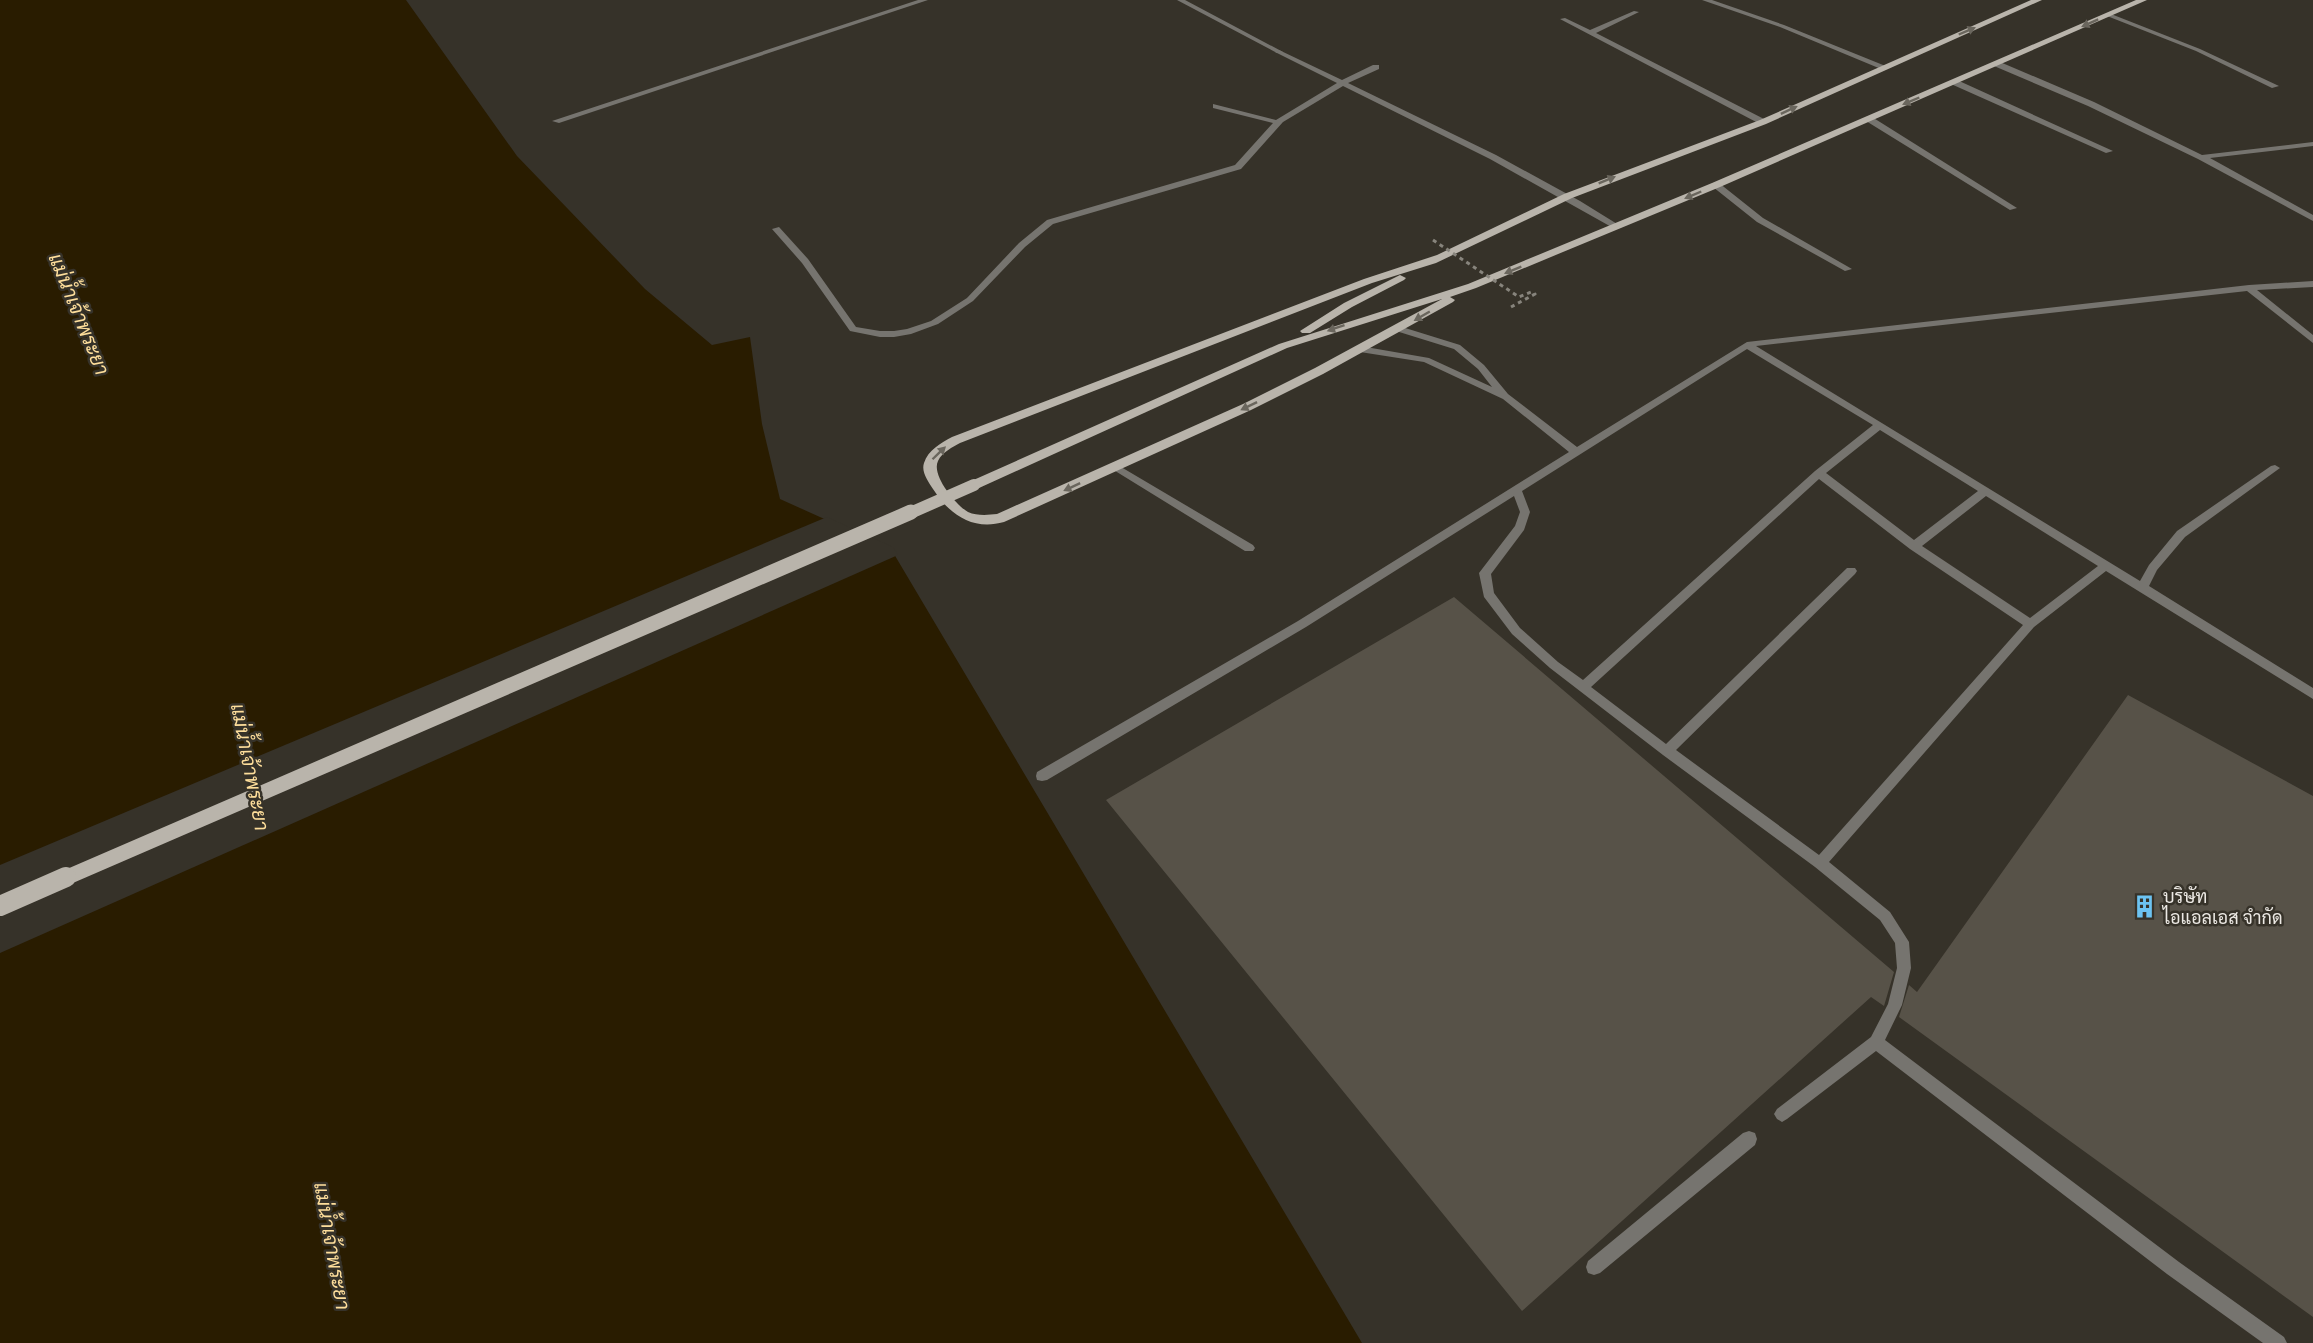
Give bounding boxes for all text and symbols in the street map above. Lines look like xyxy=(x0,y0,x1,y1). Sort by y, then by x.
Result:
one-way arrow xyxy=(2081,19,2098,28)
one-way arrow xyxy=(1959,26,1976,35)
one-way arrow xyxy=(1902,97,1920,106)
one-way arrow xyxy=(1780,104,1798,114)
one-way arrow xyxy=(1598,175,1616,184)
one-way arrow xyxy=(1684,190,1702,200)
water label: แม่น้ำเจ้าพระยา xyxy=(41,247,120,380)
one-way arrow xyxy=(1504,266,1522,275)
one-way arrow xyxy=(1414,310,1430,321)
one-way arrow xyxy=(1327,324,1345,333)
one-way arrow xyxy=(1241,401,1258,410)
one-way arrow xyxy=(932,446,947,460)
one-way arrow xyxy=(1063,483,1080,492)
water label: แม่น้ำเจ้าพระยา xyxy=(223,700,280,833)
place label: บริษัท ไอแอลเอส จำกัด xyxy=(2161,886,2283,931)
building icon: บริษัท ไอแอลเอส จำกัด xyxy=(2132,894,2158,920)
water label: แม่น้ำเจ้าพระยา xyxy=(306,1179,361,1312)

